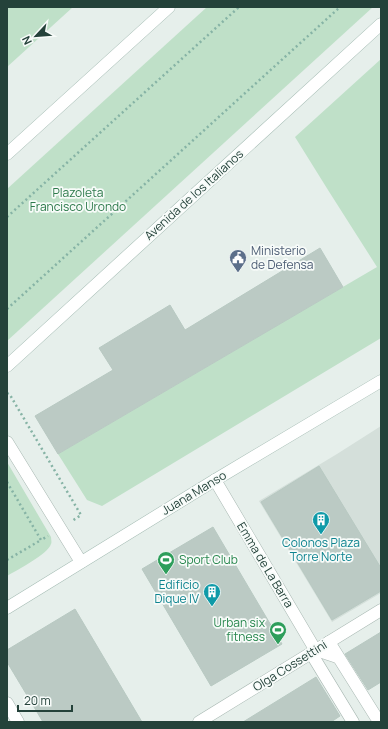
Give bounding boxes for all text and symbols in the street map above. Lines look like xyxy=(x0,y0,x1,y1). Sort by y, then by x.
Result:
north arrow xyxy=(16,16,56,56)
text: N xyxy=(18,34,35,47)
street label: Avenida de los Italianos xyxy=(140,146,247,244)
park label: Plazoleta Francisco Urondo xyxy=(30,184,126,215)
place label: Ministerio de Defensa xyxy=(251,242,314,273)
public building icon: Ministerio de Defensa xyxy=(228,248,248,273)
street label: Juana Manso xyxy=(158,467,229,519)
building icon: Colonos Plaza Torre Norte xyxy=(311,510,331,535)
street label: Emma de La Barra xyxy=(233,519,298,611)
place label: Colonos Plaza Torre Norte xyxy=(282,534,360,565)
sports icon: Sport Club xyxy=(156,550,176,575)
place label: Sport Club xyxy=(179,551,238,568)
place label: Edificio Dique IV xyxy=(154,576,200,607)
building icon: Edificio Dique IV xyxy=(202,582,222,607)
place label: Urban six fitness xyxy=(214,614,266,645)
sports icon: Urban six fitness xyxy=(268,620,288,645)
street label: Olga Cossettini xyxy=(249,636,330,695)
scale bar xyxy=(18,687,72,713)
text: 20 m xyxy=(24,692,51,709)

